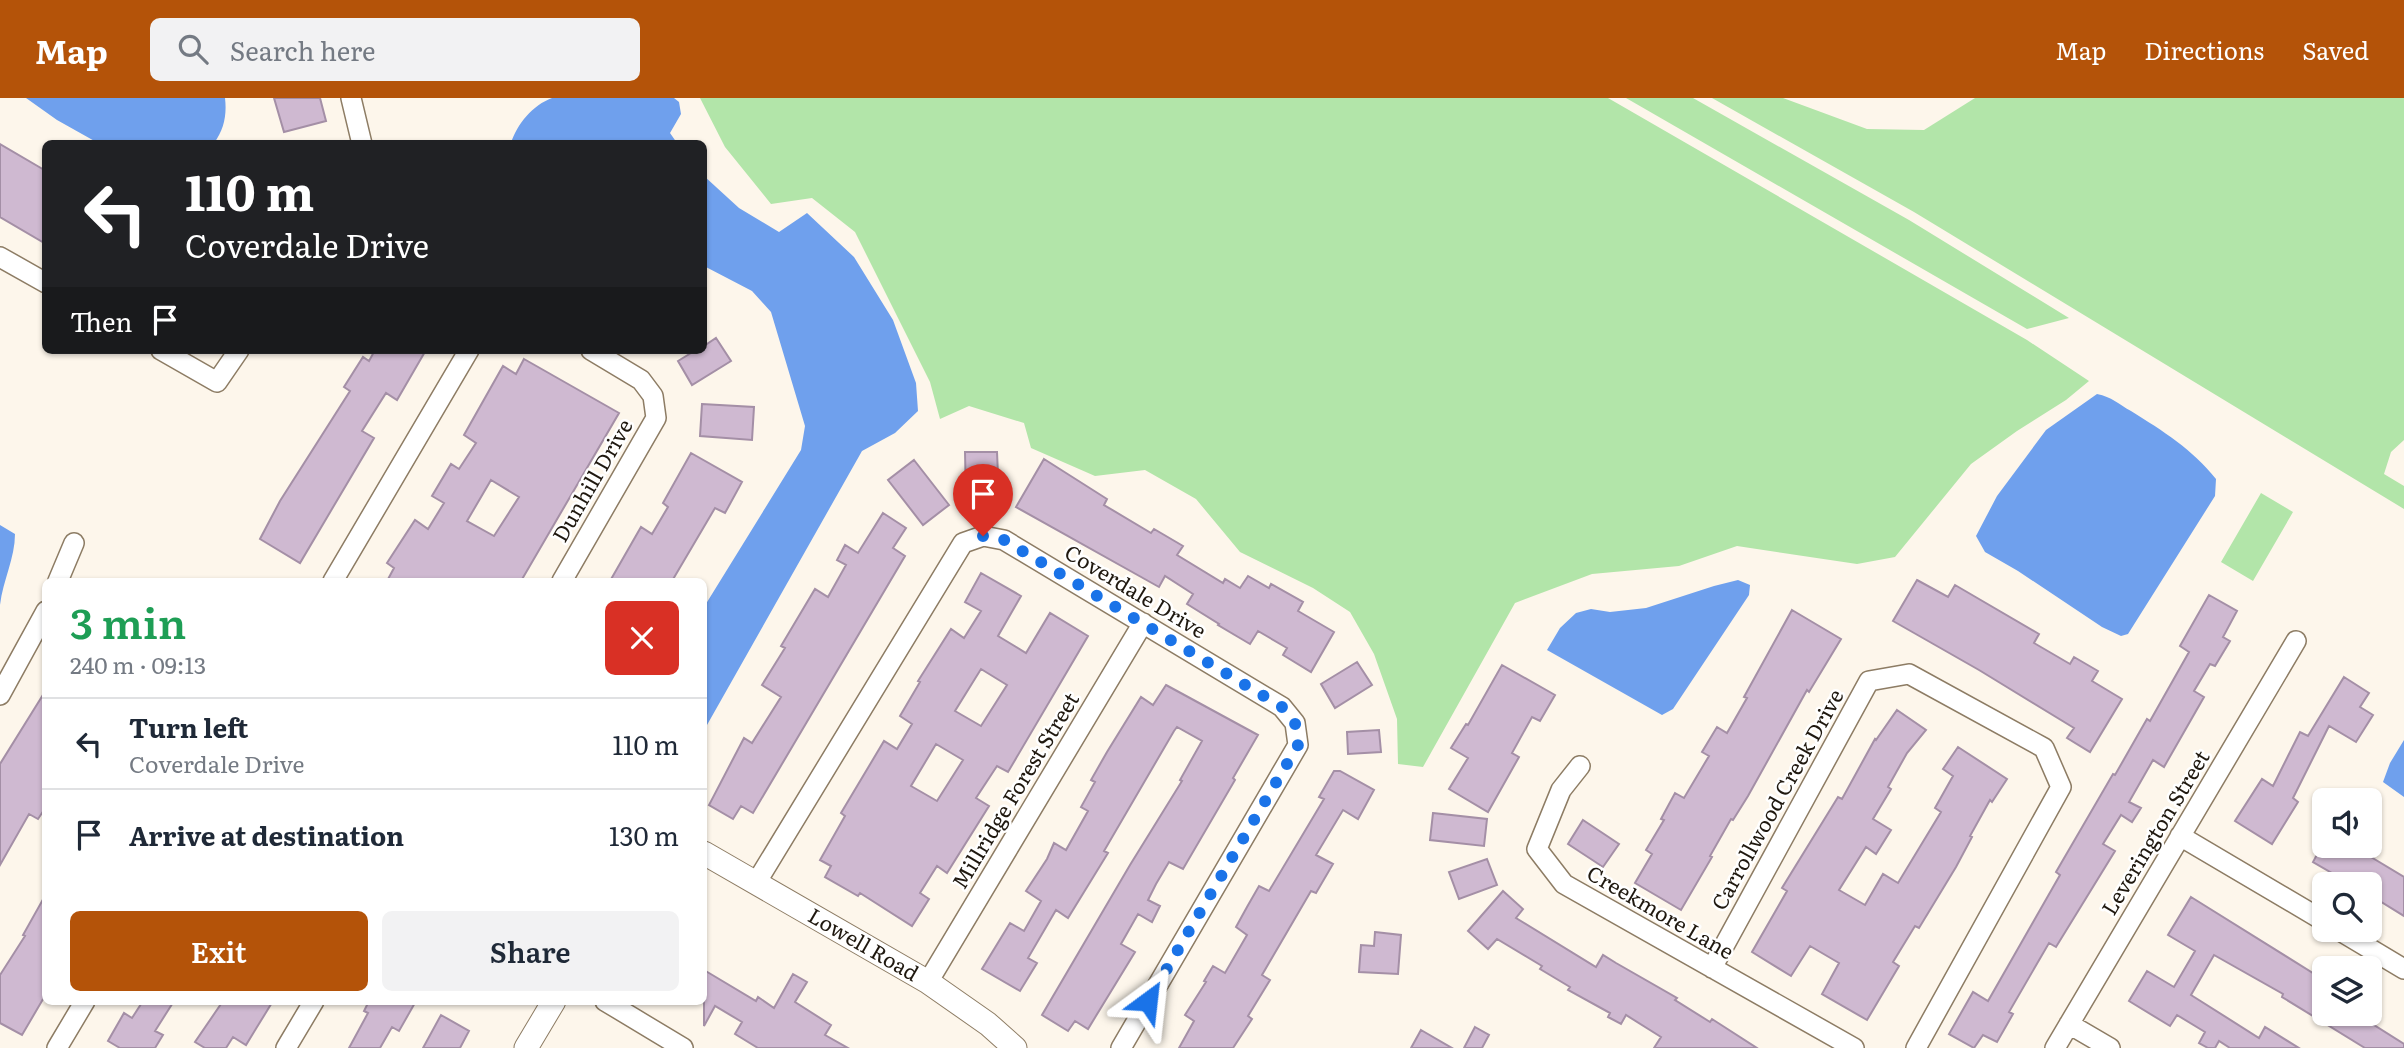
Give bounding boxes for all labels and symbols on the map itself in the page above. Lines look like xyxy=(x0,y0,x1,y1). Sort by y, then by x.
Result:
street label: Dunhill Drive xyxy=(543,412,639,547)
pin xyxy=(953,464,1013,536)
street label: Coverdale Drive xyxy=(1060,535,1213,644)
street label: Carrollwood Creek Drive xyxy=(1702,683,1850,915)
street label: Millridge Forest Street xyxy=(943,685,1085,894)
street label: Leverington Street xyxy=(2092,743,2216,920)
street label: Creekmore Lane xyxy=(1582,856,1740,966)
street label: Lowell Road xyxy=(803,899,925,987)
position arrow xyxy=(1111,964,1185,1038)

